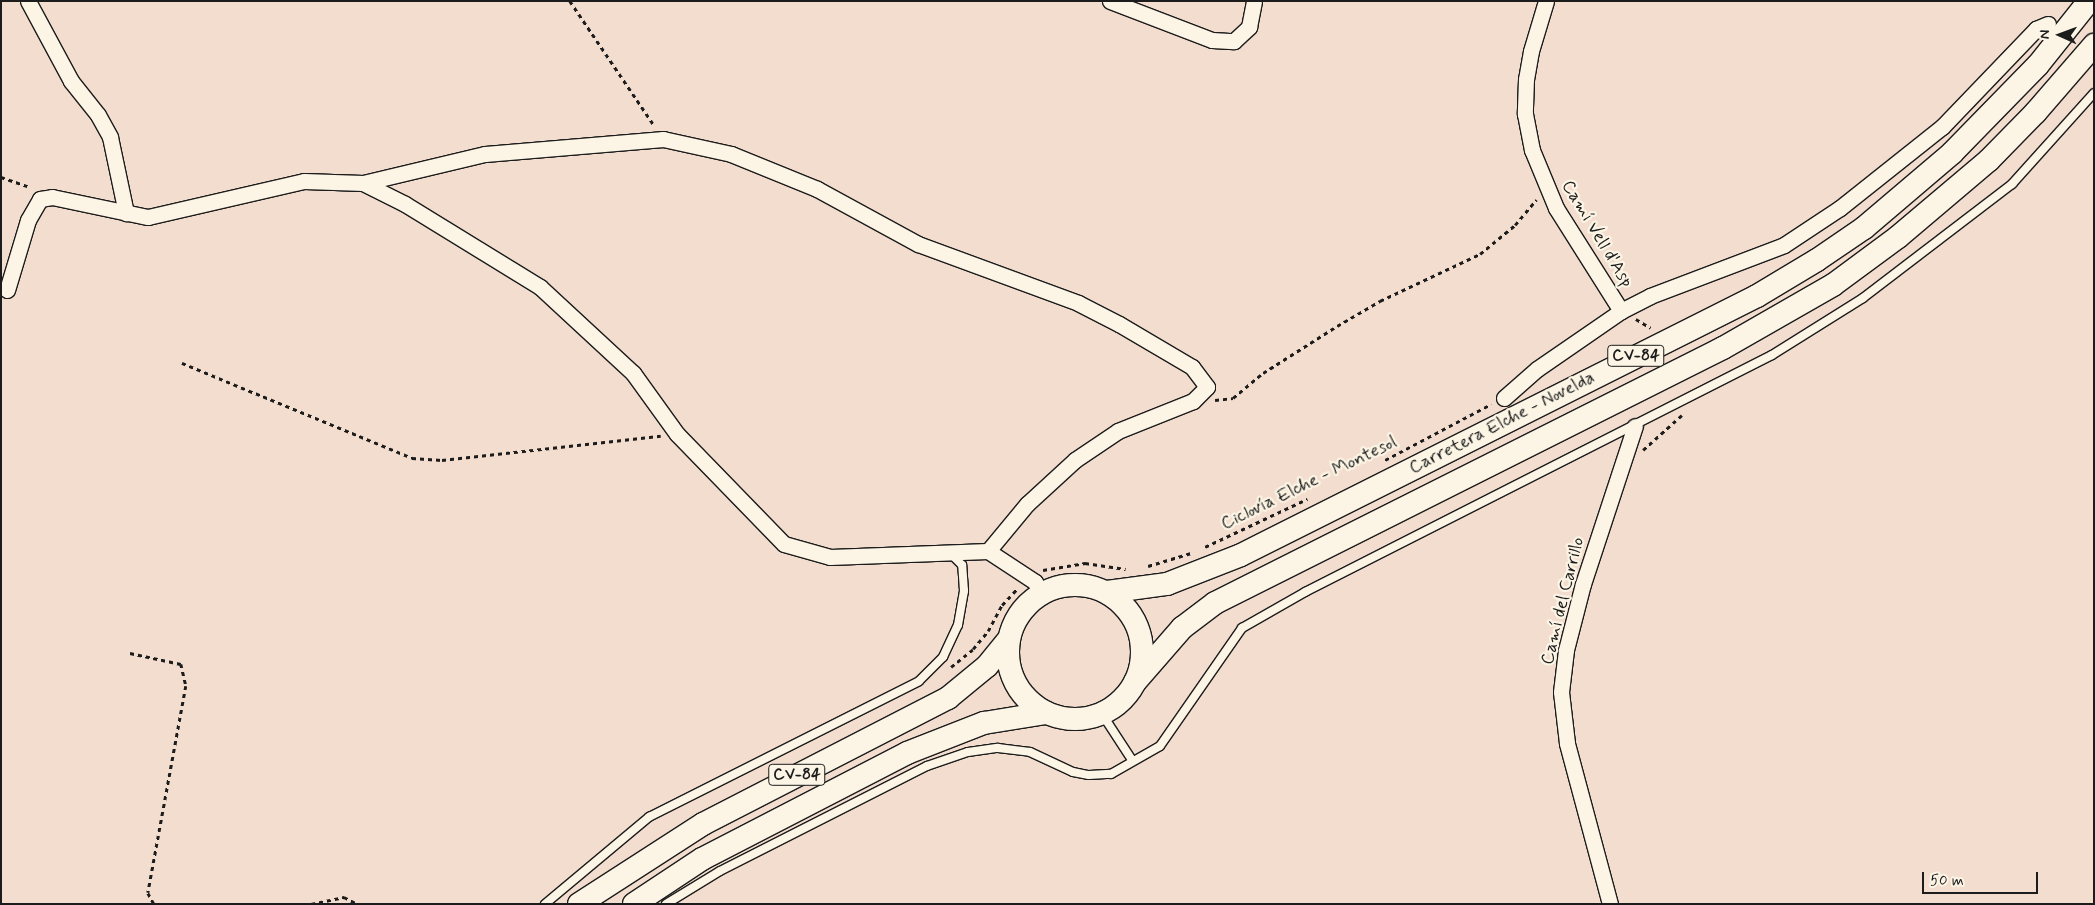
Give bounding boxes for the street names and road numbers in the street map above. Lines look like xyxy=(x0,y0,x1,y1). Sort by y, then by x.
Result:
street label: Camí Vell d'Asp xyxy=(1557,177,1637,291)
road number: CV-84 xyxy=(1607,342,1665,370)
street label: Carretera Elche - Novelda xyxy=(1407,367,1597,479)
street label: Ciclovía Elche - Montesol xyxy=(1219,432,1399,534)
street label: Camí del Carrillo xyxy=(1536,534,1590,668)
road number: CV-84 xyxy=(768,762,826,788)

